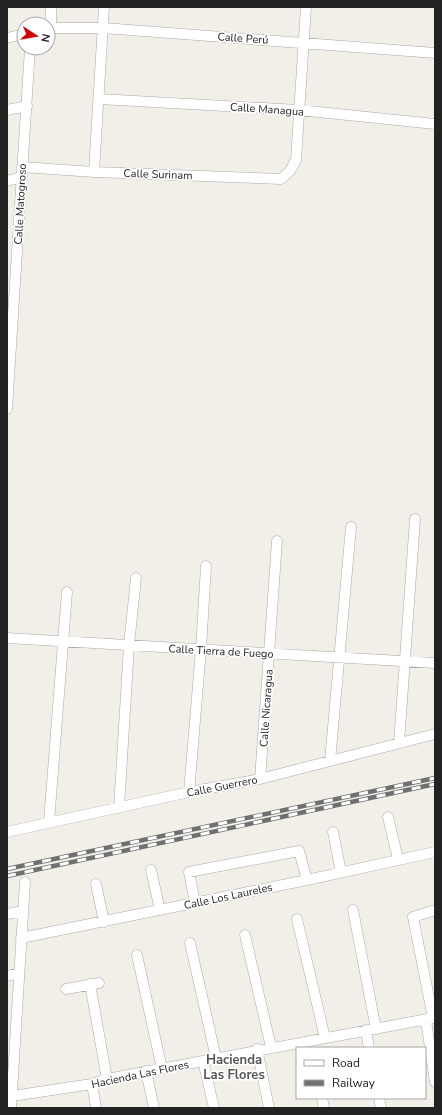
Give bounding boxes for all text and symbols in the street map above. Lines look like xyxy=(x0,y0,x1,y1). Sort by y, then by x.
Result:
north arrow xyxy=(16,16,56,56)
street label: Calle Perú xyxy=(217,29,269,48)
text: N xyxy=(37,32,53,44)
street label: Calle Managua xyxy=(230,99,305,120)
street label: Calle Matogroso xyxy=(11,163,30,245)
street label: Calle Surinam xyxy=(123,166,193,183)
street label: Calle Tierra de Fuego xyxy=(168,641,274,662)
street label: Calle Nicaragua xyxy=(256,668,277,747)
street label: Calle Guerrero xyxy=(185,772,259,801)
street label: Calle Los Laureles xyxy=(182,880,274,913)
legend xyxy=(296,1047,426,1099)
district label: Hacienda Las Flores xyxy=(203,1051,265,1084)
text: Road xyxy=(332,1055,360,1071)
street label: Hacienda Las Flores xyxy=(90,1057,190,1092)
text: Railway xyxy=(332,1075,376,1091)

